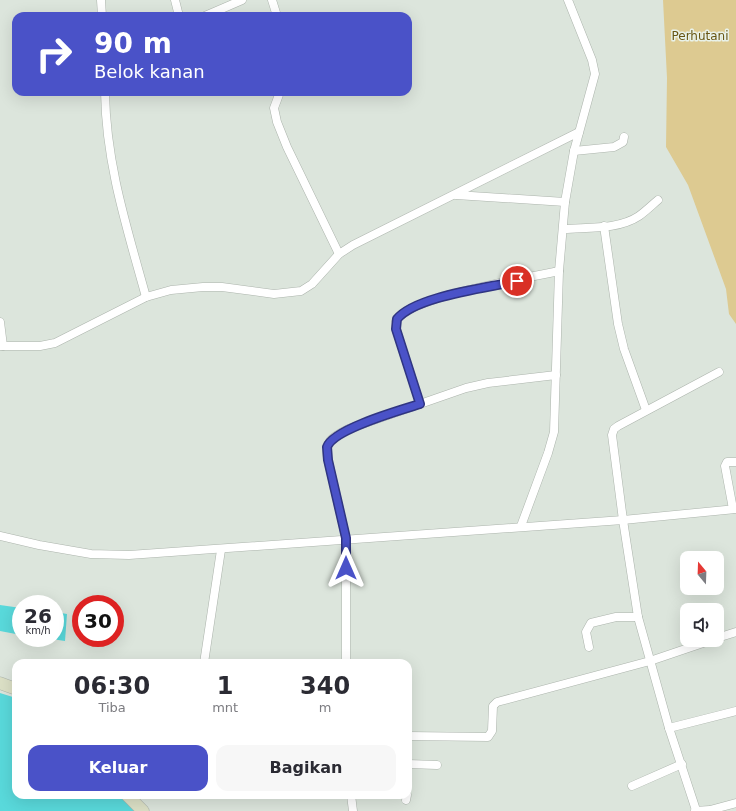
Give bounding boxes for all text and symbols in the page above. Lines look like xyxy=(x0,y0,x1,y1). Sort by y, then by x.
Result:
text: 90 m xyxy=(94,27,172,60)
icon: right xyxy=(28,28,80,80)
park label: Perhutani xyxy=(671,29,729,43)
text: Belok kanan xyxy=(94,61,205,82)
pin xyxy=(500,264,534,298)
icon: arrive xyxy=(506,270,528,292)
position arrow xyxy=(325,547,367,589)
north arrow xyxy=(680,551,724,595)
map controls xyxy=(680,551,724,647)
speed limit sign: 30 xyxy=(72,595,124,647)
button: sound xyxy=(680,603,724,647)
text: 26 xyxy=(24,604,52,628)
text: km/h xyxy=(25,625,51,636)
text: 06:30 xyxy=(74,672,150,700)
text: 1 xyxy=(217,672,233,700)
text: 340 xyxy=(300,672,350,700)
text: Tiba xyxy=(98,700,126,715)
text: mnt xyxy=(212,700,238,715)
text: m xyxy=(319,700,331,715)
button: Keluar xyxy=(28,745,208,791)
button: Bagikan xyxy=(216,745,396,791)

